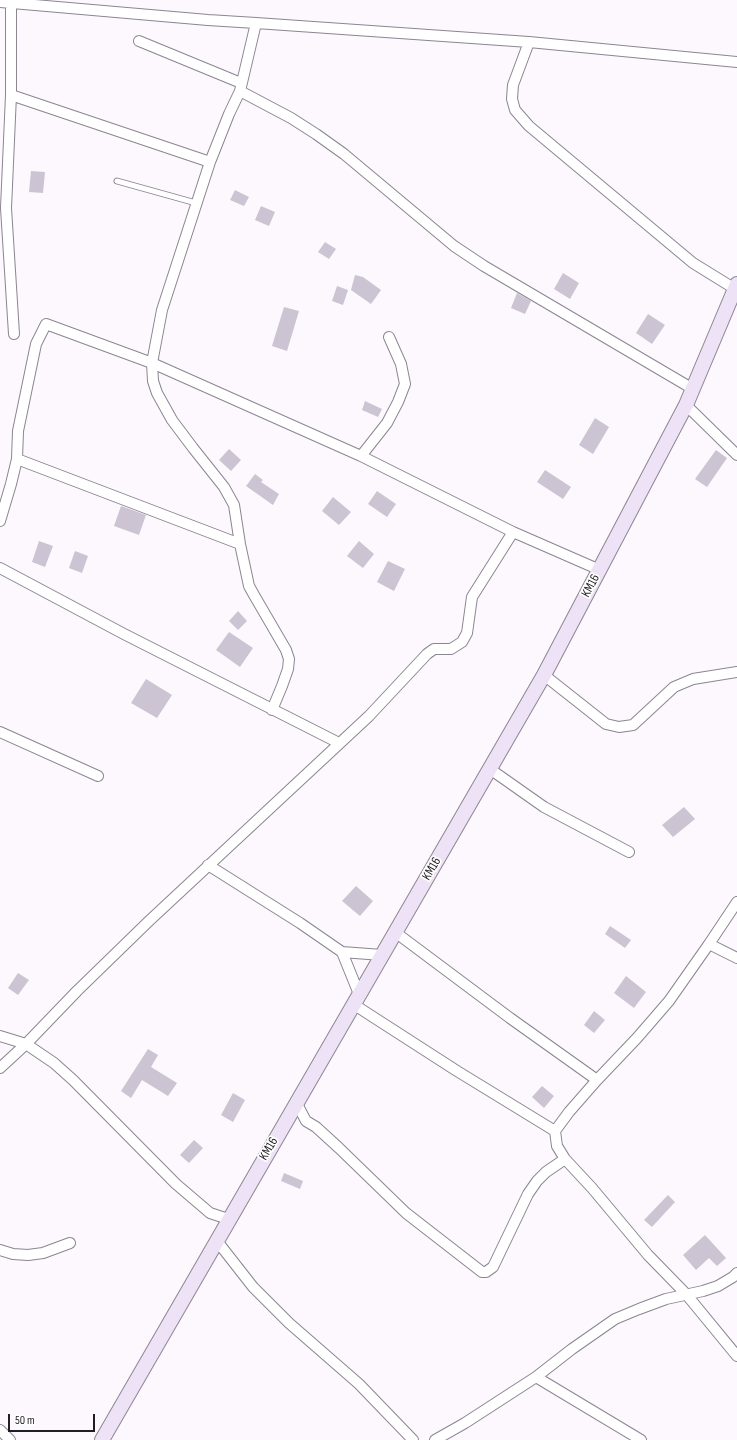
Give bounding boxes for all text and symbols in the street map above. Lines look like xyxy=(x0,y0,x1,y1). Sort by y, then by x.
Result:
street label: KM16 xyxy=(579,572,603,600)
street label: KM16 xyxy=(419,855,445,883)
street label: KM16 xyxy=(256,1135,282,1163)
scale bar xyxy=(10,1406,97,1432)
text: 50 m xyxy=(15,1413,35,1428)

